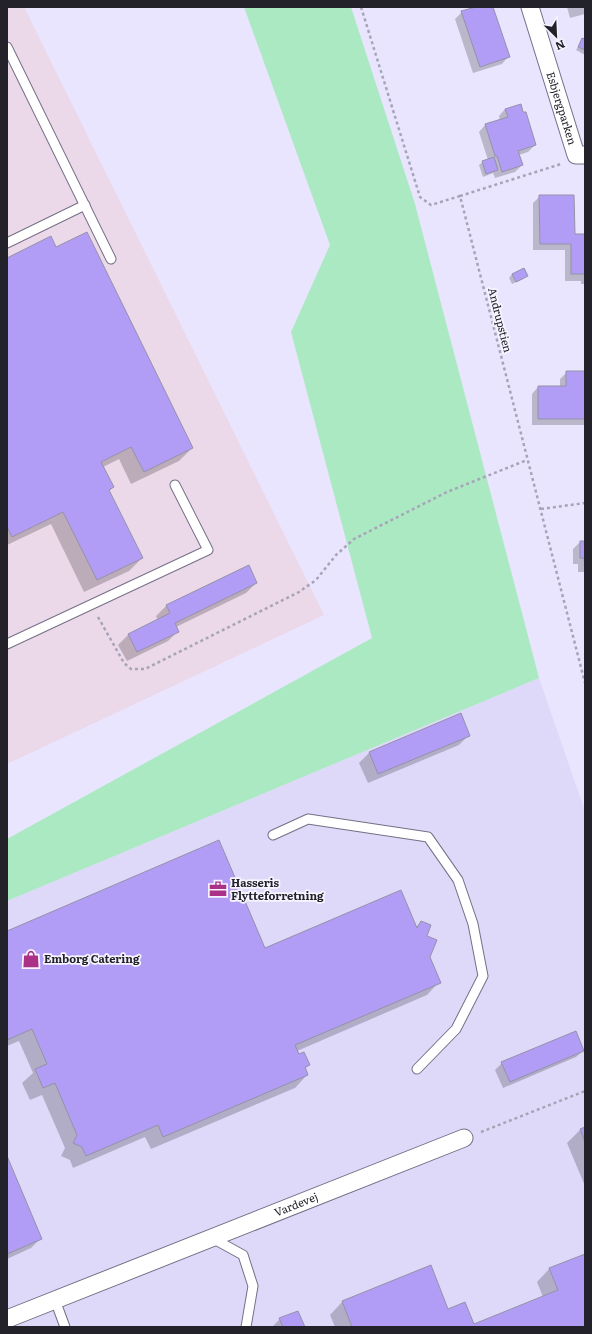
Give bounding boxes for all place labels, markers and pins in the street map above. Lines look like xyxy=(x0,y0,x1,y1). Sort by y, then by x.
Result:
place label: Hasseris Flytteforretning xyxy=(231,874,324,903)
office icon: Hasseris Flytteforretning xyxy=(208,879,228,899)
shop icon: Emborg Catering xyxy=(21,949,41,969)
place label: Emborg Catering xyxy=(44,950,140,966)

